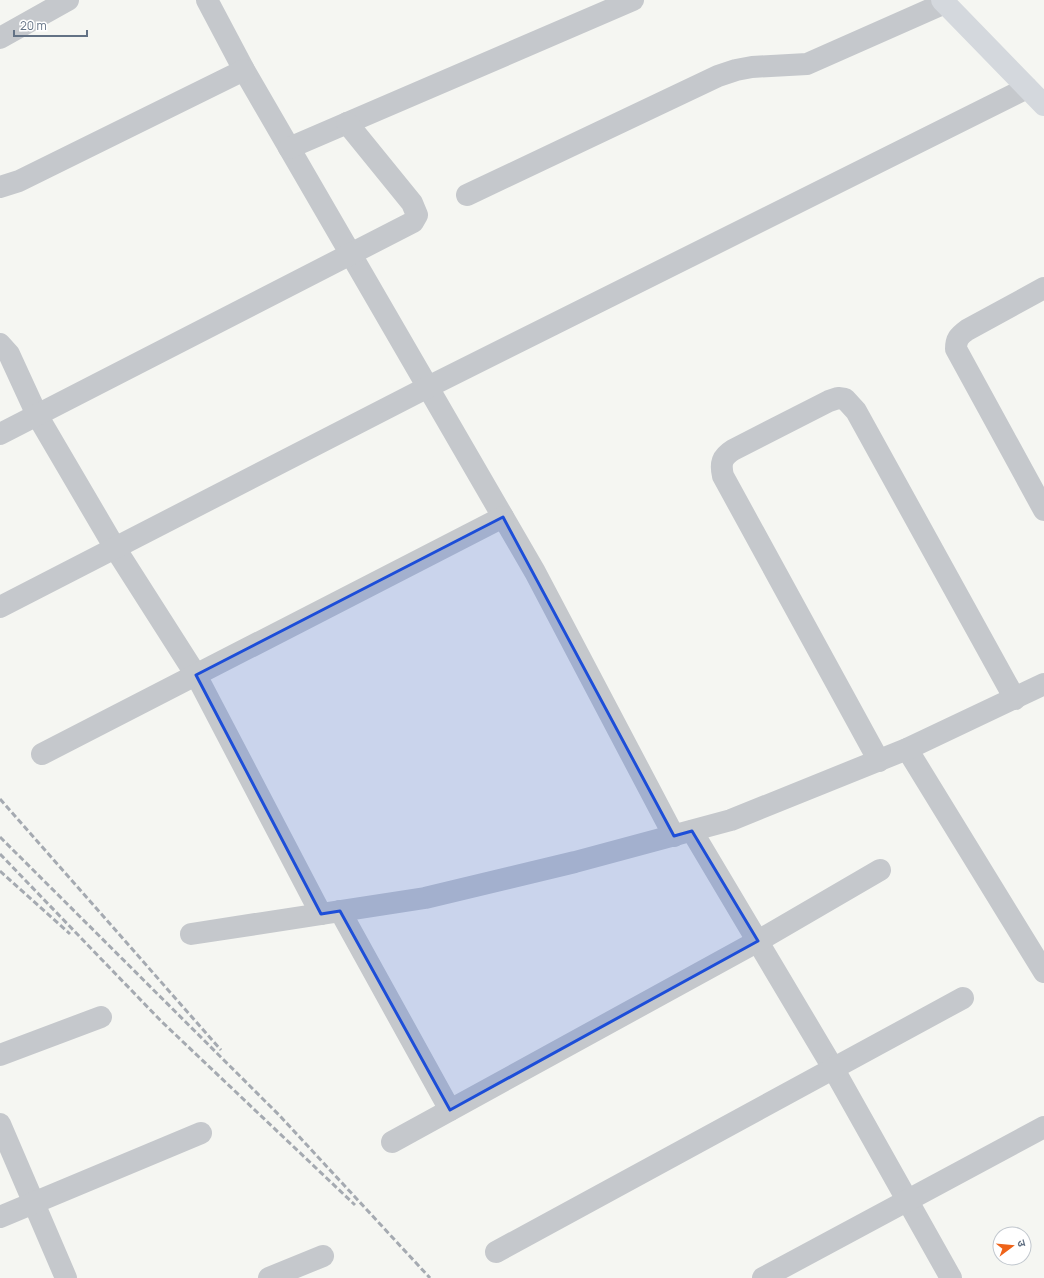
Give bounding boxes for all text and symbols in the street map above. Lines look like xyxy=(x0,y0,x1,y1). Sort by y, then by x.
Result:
scale bar xyxy=(14,12,87,38)
text: 20 m xyxy=(20,17,47,34)
north arrow xyxy=(992,1226,1032,1266)
text: उ xyxy=(1014,1238,1030,1249)

